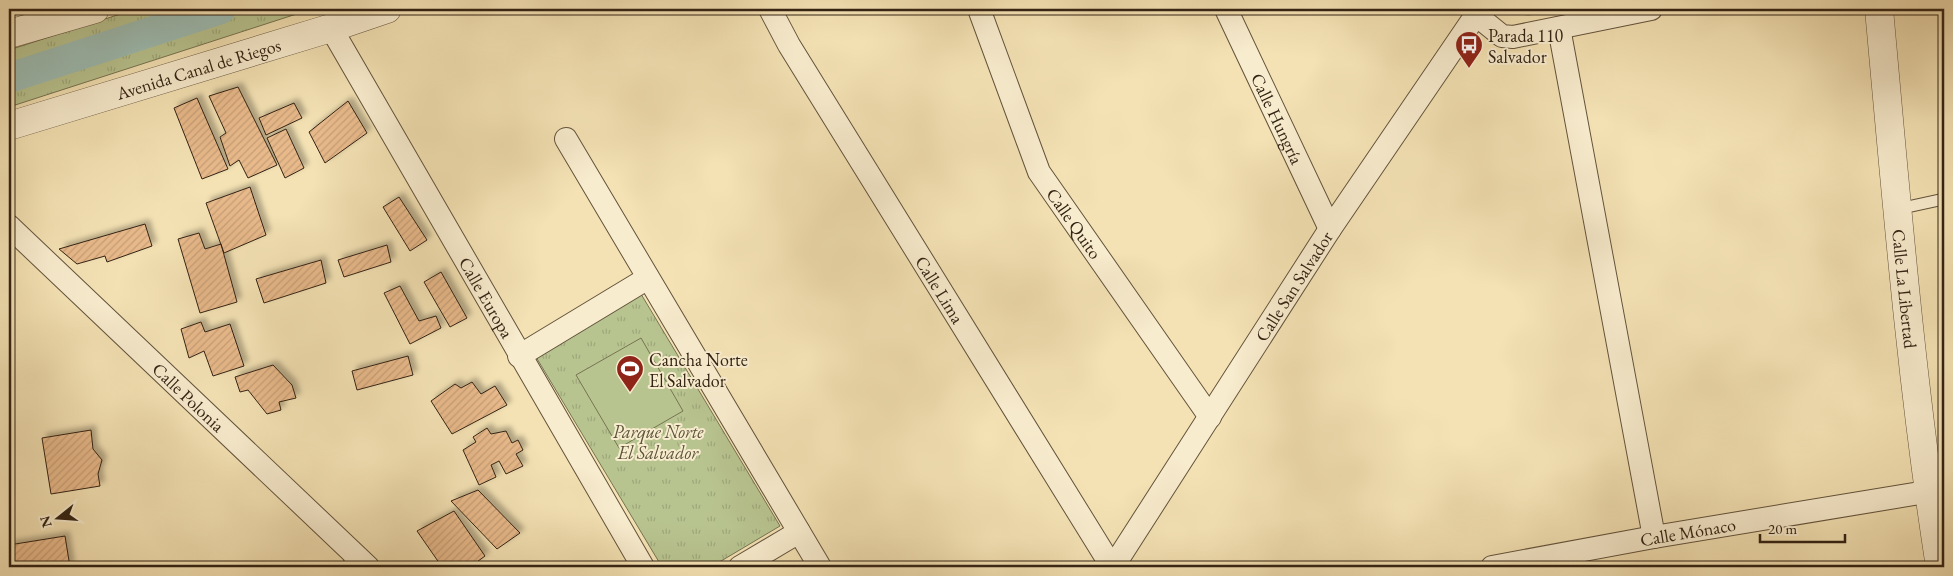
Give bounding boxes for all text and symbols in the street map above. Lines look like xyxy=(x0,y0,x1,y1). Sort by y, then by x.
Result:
place label: Parada 110 Salvador xyxy=(1488,24,1564,68)
bus stop icon: Parada 110 Salvador xyxy=(1454,30,1484,69)
street label: Avenida Canal de Riegos xyxy=(112,32,284,105)
street label: Calle Hungría xyxy=(1246,69,1309,168)
street label: Calle Quito xyxy=(1042,183,1107,263)
street label: Calle San Salvador xyxy=(1250,226,1337,345)
street label: Calle La Libertad xyxy=(1888,228,1923,350)
street label: Calle Lima xyxy=(911,251,970,328)
street label: Calle Europa xyxy=(454,252,520,343)
place label: Cancha Norte El Salvador xyxy=(649,348,748,392)
sports icon: Cancha Norte El Salvador xyxy=(615,354,645,393)
street label: Calle Polonia xyxy=(148,357,230,437)
park label: Parque Norte El Salvador xyxy=(613,420,704,464)
north arrow xyxy=(32,494,82,544)
scale bar xyxy=(1760,511,1846,543)
street label: Calle Mónaco xyxy=(1638,512,1737,551)
text: N xyxy=(35,513,56,530)
text: 20 m xyxy=(1768,519,1797,538)

